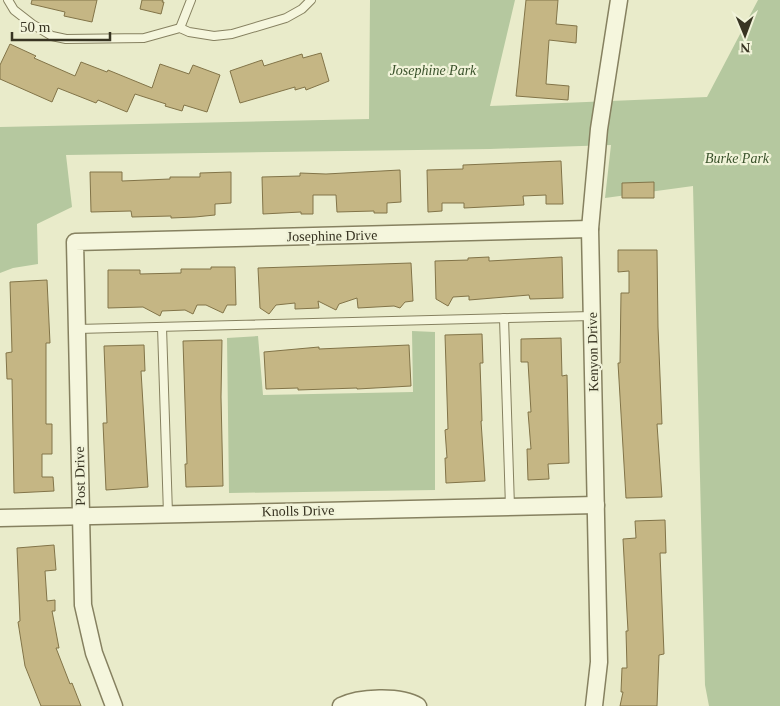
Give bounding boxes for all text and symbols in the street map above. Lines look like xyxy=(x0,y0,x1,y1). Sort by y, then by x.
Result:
scale bar xyxy=(12,10,110,42)
north arrow xyxy=(720,10,770,60)
text: 50 m xyxy=(20,19,51,35)
text: N xyxy=(740,40,750,55)
park label: Josephine Park xyxy=(390,63,477,78)
park label: Burke Park xyxy=(705,151,770,166)
street label: Josephine Drive xyxy=(287,228,377,244)
street label: Kenyon Drive xyxy=(585,312,601,392)
street label: Post Drive xyxy=(72,446,88,506)
street label: Knolls Drive xyxy=(262,503,334,519)

